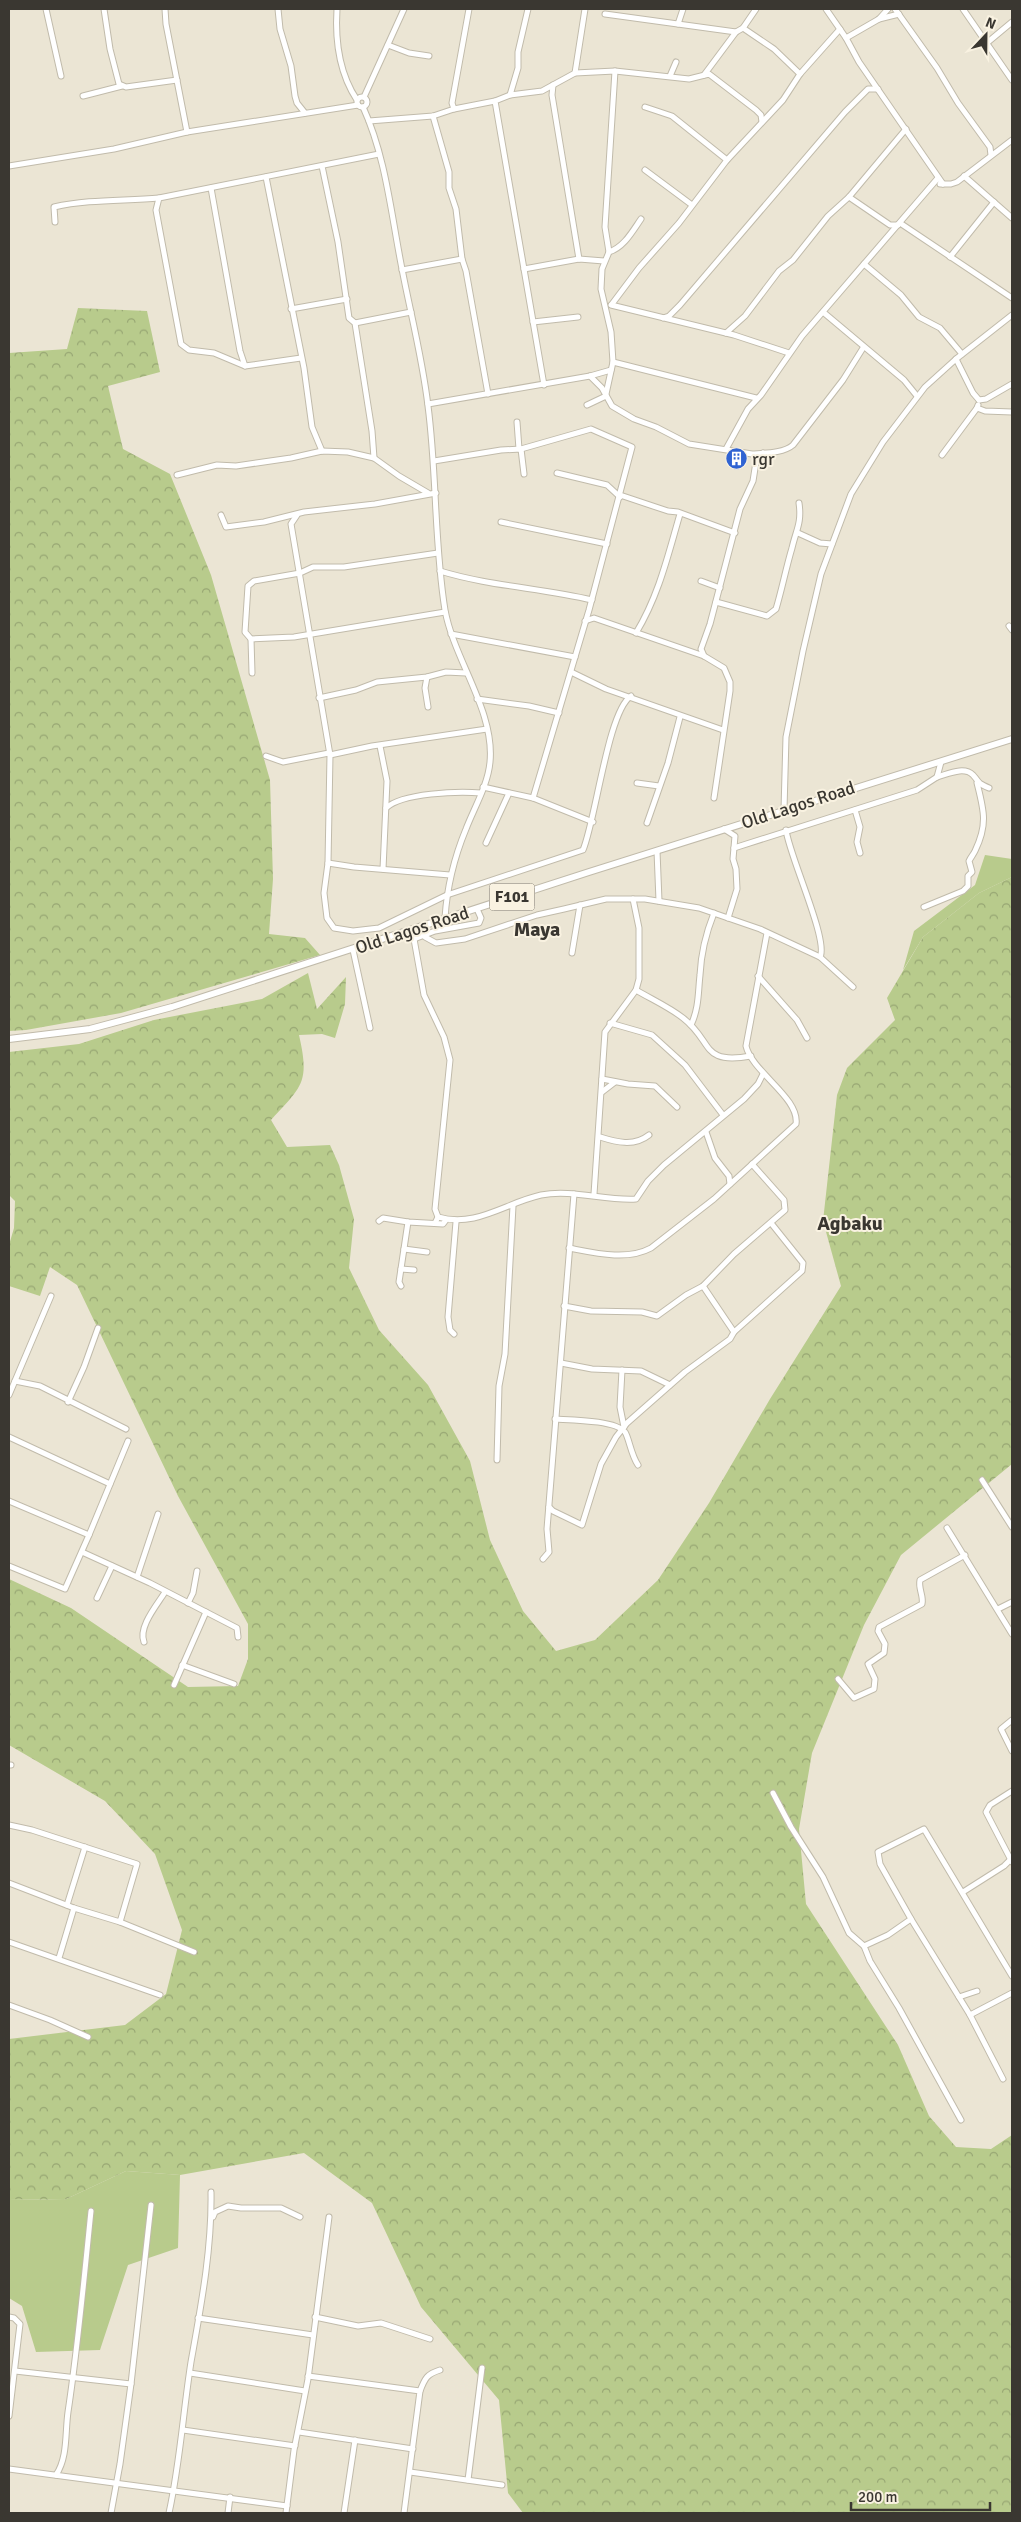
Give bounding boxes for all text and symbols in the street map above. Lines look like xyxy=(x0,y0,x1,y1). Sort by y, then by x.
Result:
north arrow xyxy=(961,10,1011,60)
text: N xyxy=(983,14,998,33)
building icon: rgr xyxy=(724,447,748,471)
place label: rgr xyxy=(752,448,775,470)
street label: Old Lagos Road xyxy=(738,776,858,834)
road number: F101 xyxy=(490,884,534,910)
street label: Old Lagos Road xyxy=(352,901,472,959)
district label: Maya xyxy=(514,917,560,942)
district label: Agbaku xyxy=(817,1211,883,1236)
scale bar xyxy=(851,2480,990,2512)
text: 200 m xyxy=(858,2488,898,2506)

